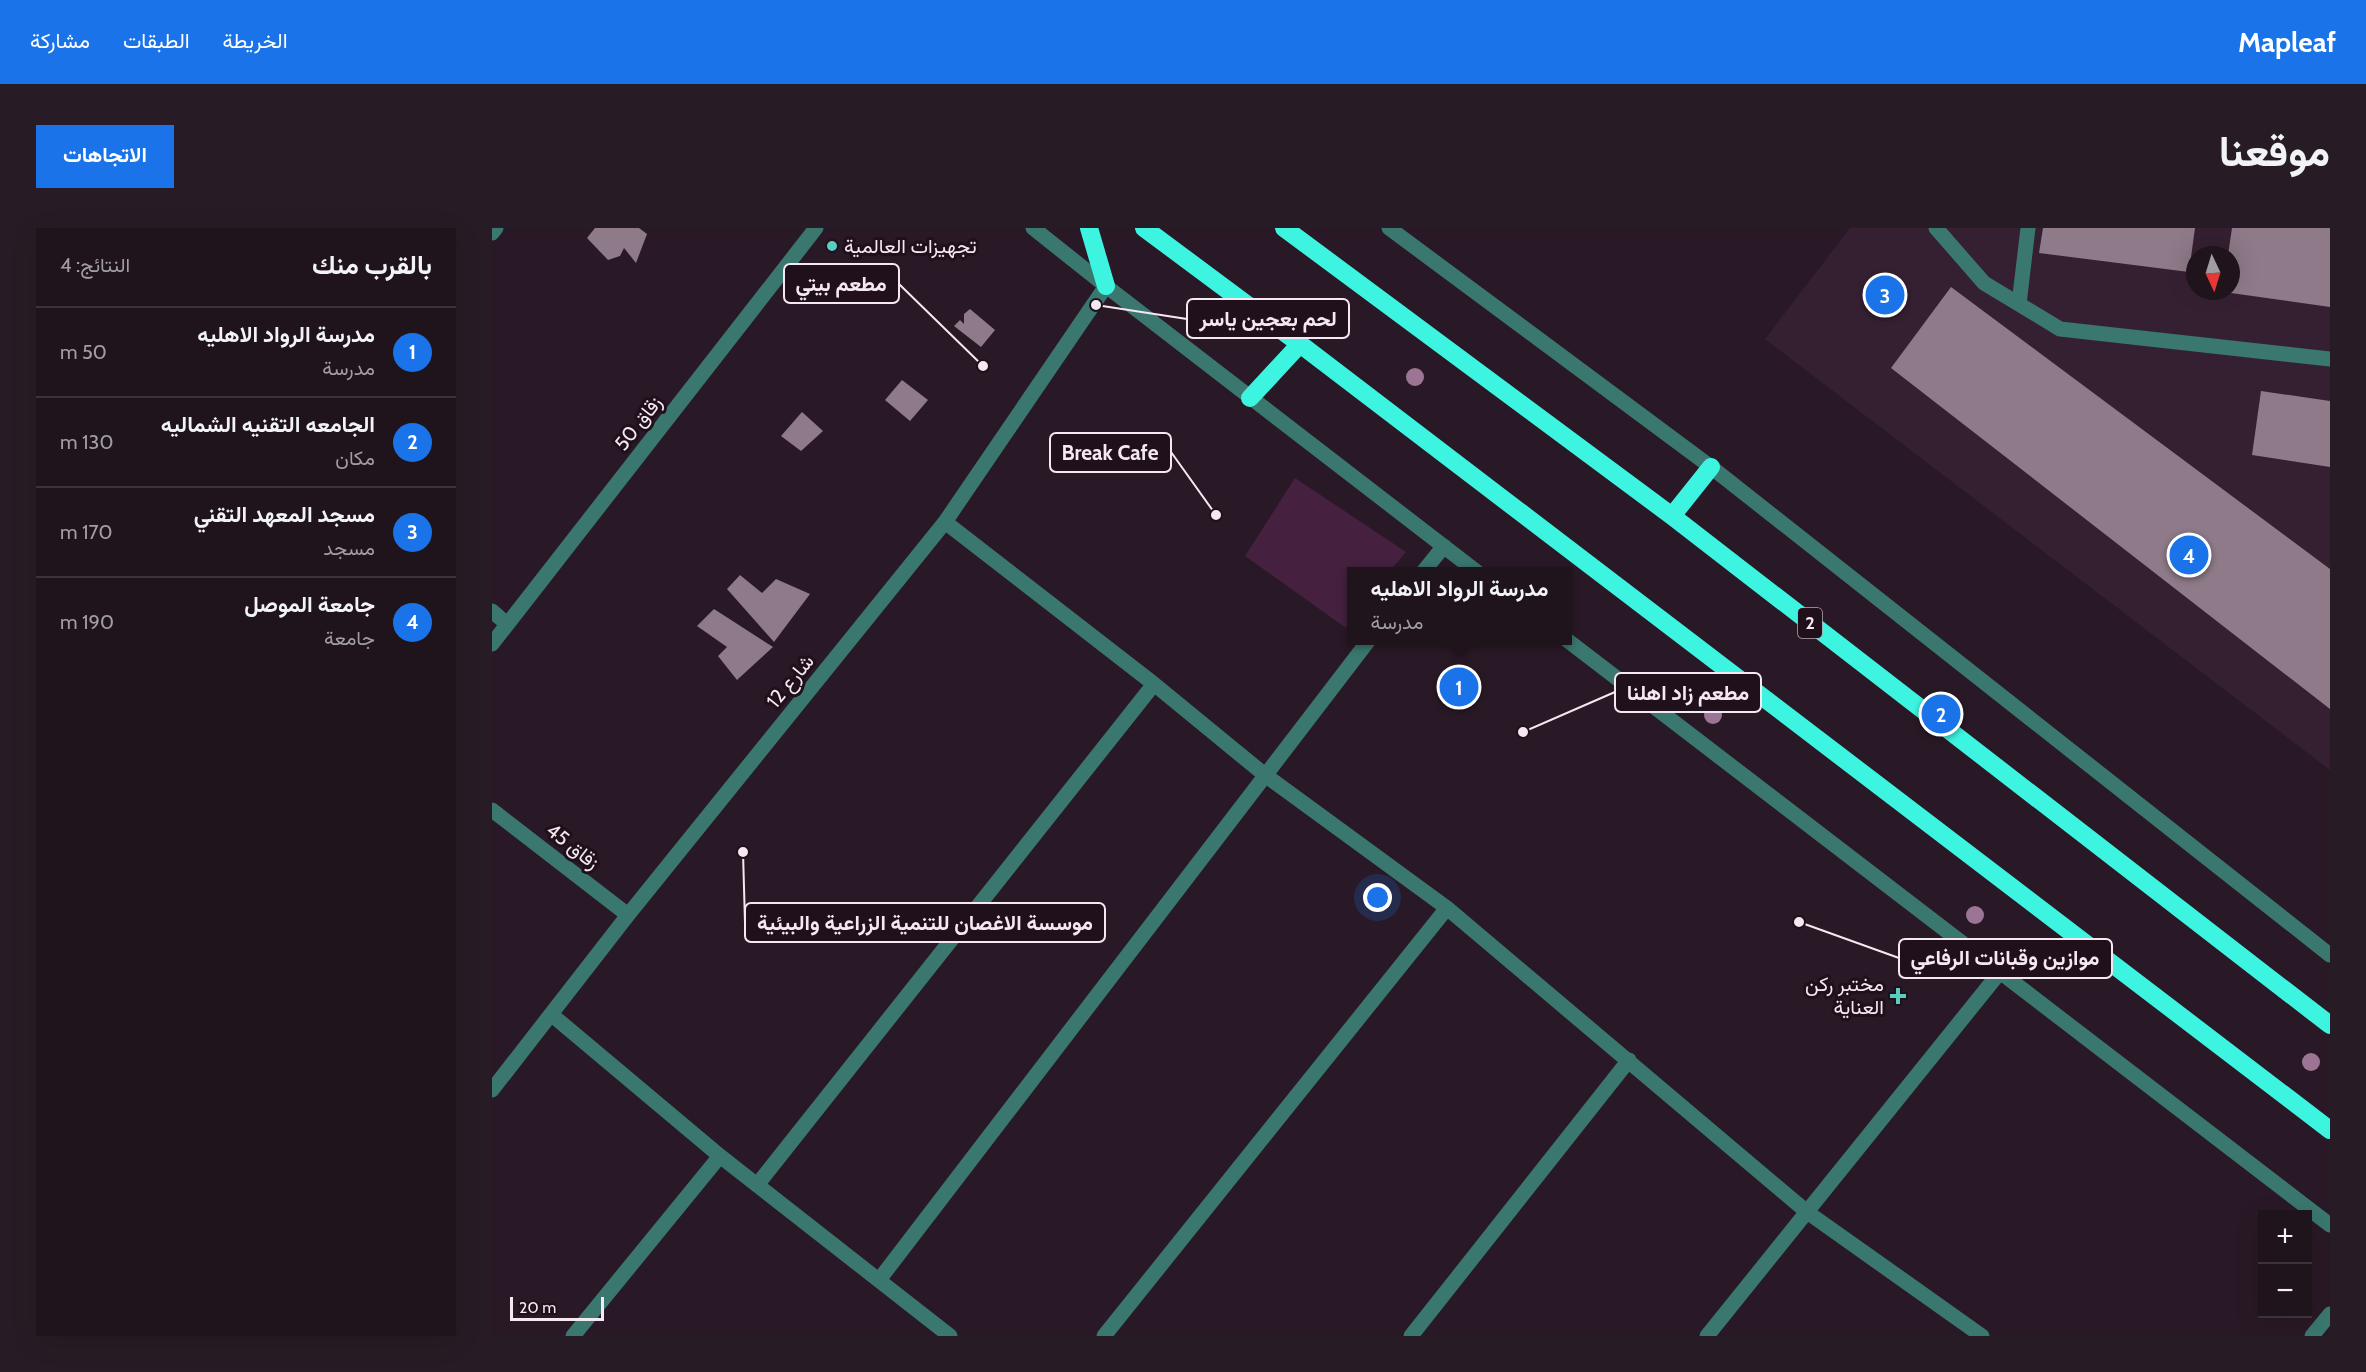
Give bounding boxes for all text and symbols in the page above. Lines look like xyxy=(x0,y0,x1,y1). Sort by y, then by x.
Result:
text: Mapleaf xyxy=(2238,25,2336,59)
text: مشاركة xyxy=(30,28,90,53)
text: الطبقات xyxy=(123,28,190,53)
text: الخريطة xyxy=(223,28,288,53)
button: الاتجاهات xyxy=(36,125,174,188)
text: موقعنا xyxy=(2219,125,2330,177)
place label: تجهيزات العالمية xyxy=(844,234,977,259)
marker: تجهيزات العالمية xyxy=(825,239,839,253)
north arrow xyxy=(2186,246,2240,300)
text: بالقرب منك xyxy=(312,249,432,281)
text: النتائج: 4 xyxy=(60,253,130,277)
callout: مطعم بيتي xyxy=(784,264,899,303)
text: مطعم بيتي xyxy=(795,271,887,301)
pin: 3 xyxy=(1866,272,1904,318)
callout: لحم بعجين ياسر xyxy=(1187,299,1349,338)
text: لحم بعجين ياسر xyxy=(1198,306,1337,333)
text: مدرسة الرواد الاهليه xyxy=(197,321,375,348)
text: 50 m xyxy=(60,340,107,364)
text: 1 xyxy=(409,340,416,364)
text: مدرسة xyxy=(322,356,375,380)
street label: زقاق 50 xyxy=(609,391,668,456)
text: الجامعه التقنيه الشماليه xyxy=(161,411,375,438)
text: 130 m xyxy=(60,430,113,454)
text: 2 xyxy=(407,430,418,454)
callout: Break Cafe xyxy=(1050,433,1171,472)
text: Break Cafe xyxy=(1062,440,1159,465)
text: مكان xyxy=(335,446,375,470)
text: مسجد المعهد التقني xyxy=(194,501,375,528)
text: 170 m xyxy=(60,520,112,544)
text: 3 xyxy=(407,520,418,544)
pin: 4 xyxy=(2170,532,2208,578)
text: مسجد xyxy=(323,536,375,560)
popup xyxy=(1347,567,1572,645)
text: مدرسة الرواد الاهليه xyxy=(1371,575,1548,602)
text: جامعة الموصل xyxy=(244,591,375,618)
road number: 2 xyxy=(1798,608,1822,638)
text: 190 m xyxy=(60,610,114,634)
text: 4 xyxy=(406,610,419,634)
text: مدرسة xyxy=(1371,610,1423,634)
text: جامعة xyxy=(324,626,375,650)
street label: شارع 12 xyxy=(761,649,820,714)
pin: 1 xyxy=(1440,664,1478,710)
callout: مطعم زاد اهلنا xyxy=(1615,673,1761,712)
text: مطعم زاد اهلنا xyxy=(1627,680,1749,707)
pin: 2 xyxy=(1922,692,1960,736)
street label: زقاق 45 xyxy=(541,818,604,875)
your location xyxy=(1363,883,1392,912)
callout: موسسة الاغصان للتنمية الزراعية والبيئية xyxy=(745,903,1105,942)
text: موسسة الاغصان للتنمية الزراعية والبيئية xyxy=(757,910,1093,936)
callout: موازين وقبانات الرفاعي xyxy=(1899,939,2112,978)
text: موازين وقبانات الرفاعي xyxy=(1911,945,2099,975)
place label: مختبر ركن العناية xyxy=(1805,972,1884,1019)
marker: مختبر ركن العناية xyxy=(1889,987,1907,1005)
map controls xyxy=(2258,1210,2312,1318)
button: + xyxy=(2258,1210,2312,1264)
button: − xyxy=(2258,1264,2312,1318)
scale bar xyxy=(510,1294,604,1322)
text: 20 m xyxy=(519,1298,556,1317)

